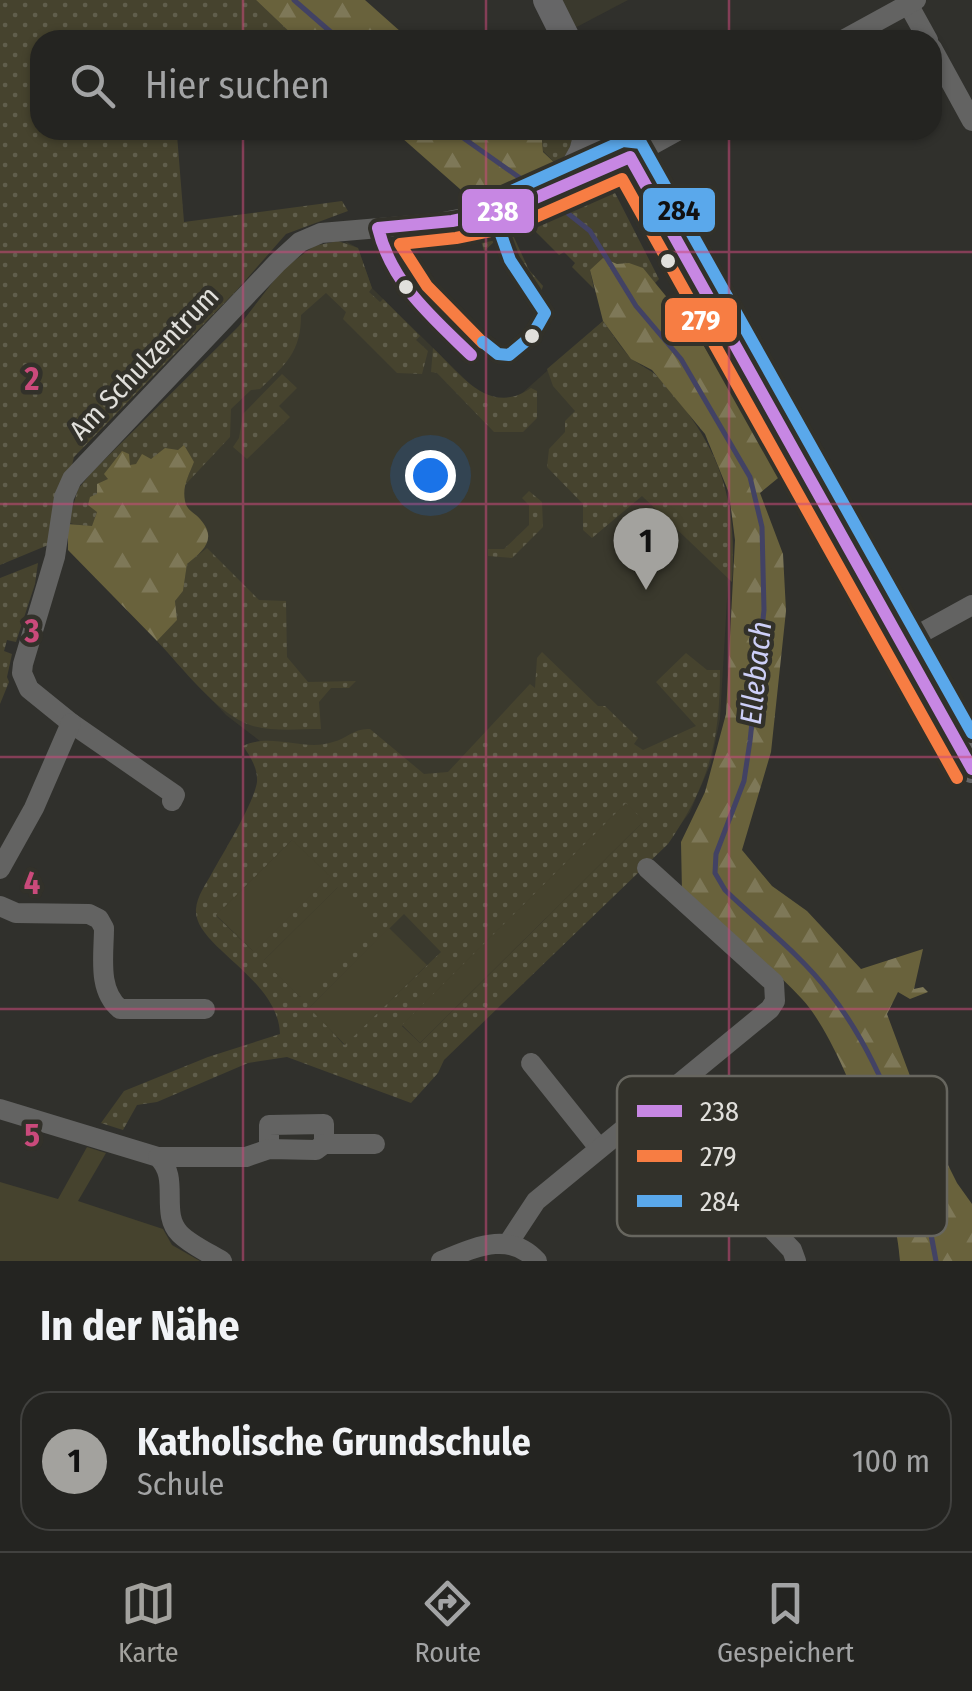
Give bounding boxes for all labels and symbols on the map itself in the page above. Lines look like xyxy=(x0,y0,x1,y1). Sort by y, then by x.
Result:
line badge: 284 xyxy=(641,186,717,234)
line badge: 238 xyxy=(460,187,536,235)
text: 284 xyxy=(657,194,700,227)
text: 238 xyxy=(477,195,519,228)
unlabelled marker xyxy=(658,251,678,271)
unlabelled marker xyxy=(396,277,416,297)
street label: Am Schulzentrum xyxy=(63,279,225,447)
line badge: 279 xyxy=(663,296,739,344)
text: 279 xyxy=(680,304,721,337)
unlabelled marker xyxy=(522,326,542,346)
text: 2 xyxy=(24,360,40,398)
your location xyxy=(405,450,456,501)
pin: 1 xyxy=(614,508,678,590)
text: 3 xyxy=(23,612,40,650)
water label: Ellebach xyxy=(733,620,779,726)
text: 4 xyxy=(24,864,40,902)
legend xyxy=(617,1076,947,1236)
text: 238 xyxy=(700,1095,739,1128)
text: 5 xyxy=(24,1116,40,1154)
text: 279 xyxy=(700,1140,737,1173)
text: 284 xyxy=(700,1185,740,1218)

